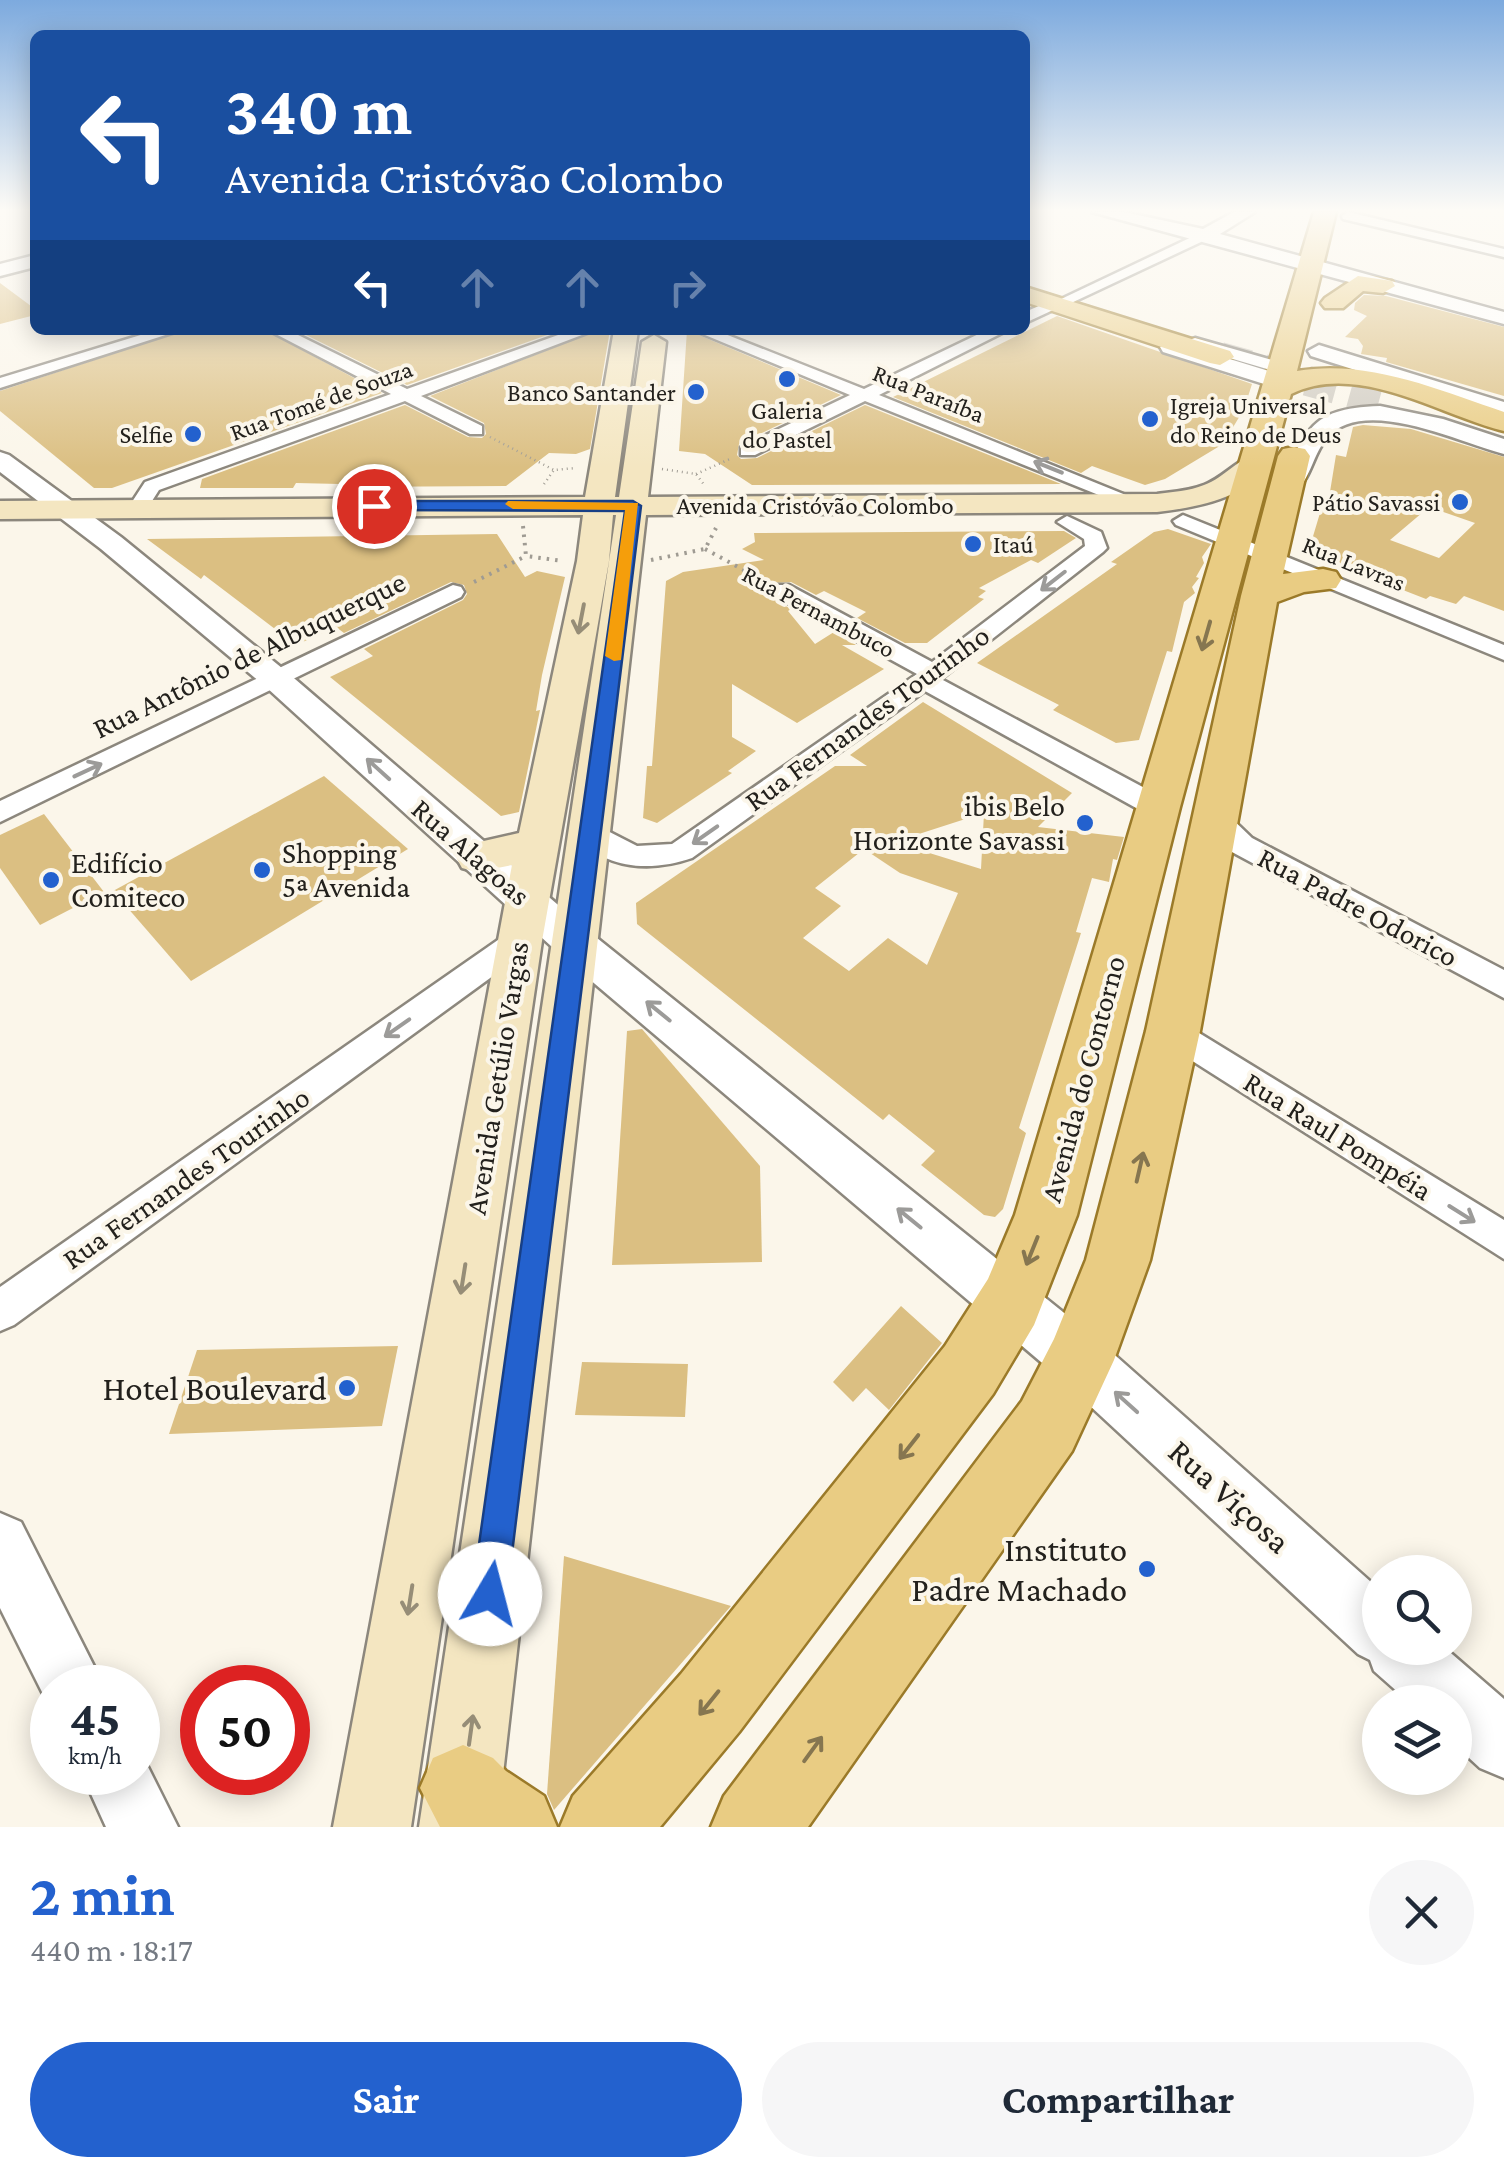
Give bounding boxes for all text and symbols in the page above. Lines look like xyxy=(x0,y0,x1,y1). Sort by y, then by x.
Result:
icon: left xyxy=(60,70,190,200)
text: 340 m xyxy=(225,71,412,149)
text: Avenida Cristóvão Colombo xyxy=(225,153,724,203)
icon: left xyxy=(345,260,400,315)
icon: ahead xyxy=(450,260,505,315)
icon: ahead xyxy=(555,260,610,315)
icon: right xyxy=(660,260,715,315)
street label: Rua Tomé de Souza xyxy=(226,355,416,446)
street label: Rua Paraíba xyxy=(869,359,989,428)
marker: Galeria do Pastel xyxy=(776,368,798,390)
place label: Banco Santander xyxy=(507,379,676,406)
marker: Banco Santander xyxy=(685,381,707,403)
place label: Igreja Universal do Reino de Deus xyxy=(1170,392,1341,448)
place label: Galeria do Pastel xyxy=(742,397,832,453)
marker: Igreja Universal do Reino de Deus xyxy=(1139,408,1161,430)
place label: Selfie xyxy=(119,421,173,448)
marker: Selfie xyxy=(182,423,204,445)
one-way arrow xyxy=(1033,457,1063,475)
pin xyxy=(332,464,417,549)
icon: arrive xyxy=(347,479,402,534)
place label: Pátio Savassi xyxy=(1312,489,1440,516)
marker: Pátio Savassi xyxy=(1449,491,1471,513)
street label: Avenida Cristóvão Colombo xyxy=(676,492,954,519)
place label: Itaú xyxy=(993,531,1034,558)
street label: Rua Lavras xyxy=(1299,531,1409,596)
marker: Itaú xyxy=(962,533,984,555)
street label: Rua Pernambuco xyxy=(738,560,900,663)
street label: Rua Antônio de Albuquerque xyxy=(87,564,411,746)
one-way arrow xyxy=(1040,570,1066,592)
one-way arrow xyxy=(571,602,590,635)
street label: Rua Fernandes Tourinho xyxy=(738,618,995,817)
one-way arrow xyxy=(1195,619,1214,651)
one-way arrow xyxy=(365,758,391,780)
one-way arrow xyxy=(72,759,102,778)
place label: ibis Belo Horizonte Savassi xyxy=(853,789,1065,856)
street label: Rua Alagoas xyxy=(405,791,537,913)
marker: ibis Belo Horizonte Savassi xyxy=(1074,812,1096,834)
one-way arrow xyxy=(692,824,720,845)
place label: Shopping 5ª Avenida xyxy=(282,836,410,903)
street label: Rua Padre Odorico xyxy=(1253,840,1464,973)
place label: Edifício Comiteco xyxy=(71,846,186,913)
marker: Shopping 5ª Avenida xyxy=(251,859,273,881)
marker: Edifício Comiteco xyxy=(40,869,62,891)
street label: Avenida Getúlio Vargas xyxy=(459,939,535,1217)
street label: Avenida do Contorno xyxy=(1034,952,1131,1206)
one-way arrow xyxy=(645,1001,671,1023)
one-way arrow xyxy=(383,1017,411,1038)
street label: Rua Raul Pompéia xyxy=(1238,1064,1438,1208)
street label: Rua Fernandes Tourinho xyxy=(56,1080,315,1275)
one-way arrow xyxy=(1132,1152,1150,1184)
one-way arrow xyxy=(1447,1204,1476,1224)
one-way arrow xyxy=(896,1207,922,1229)
one-way arrow xyxy=(1021,1235,1039,1266)
one-way arrow xyxy=(453,1262,472,1295)
place label: Hotel Boulevard xyxy=(102,1369,327,1408)
marker: Hotel Boulevard xyxy=(336,1377,358,1399)
one-way arrow xyxy=(1114,1391,1139,1414)
street label: Rua Viçosa xyxy=(1161,1432,1299,1561)
one-way arrow xyxy=(899,1433,920,1460)
place label: Instituto Padre Machado xyxy=(911,1530,1127,1609)
position arrow xyxy=(438,1542,542,1646)
map controls xyxy=(1362,1555,1472,1795)
button: search xyxy=(1362,1555,1472,1665)
marker: Instituto Padre Machado xyxy=(1136,1558,1158,1580)
one-way arrow xyxy=(400,1583,419,1616)
speed limit sign: 50 xyxy=(180,1665,310,1795)
button: layers xyxy=(1362,1685,1472,1795)
one-way arrow xyxy=(699,1689,720,1716)
text: 45 xyxy=(69,1690,121,1746)
one-way arrow xyxy=(463,1715,481,1747)
one-way arrow xyxy=(802,1735,823,1763)
text: km/h xyxy=(68,1742,122,1769)
button: close xyxy=(1369,1860,1474,1965)
text: 2 min xyxy=(30,1861,175,1928)
text: 440 m · 18:17 xyxy=(30,1932,193,1968)
button: Sair xyxy=(30,2042,742,2157)
button: Compartilhar xyxy=(762,2042,1474,2157)

